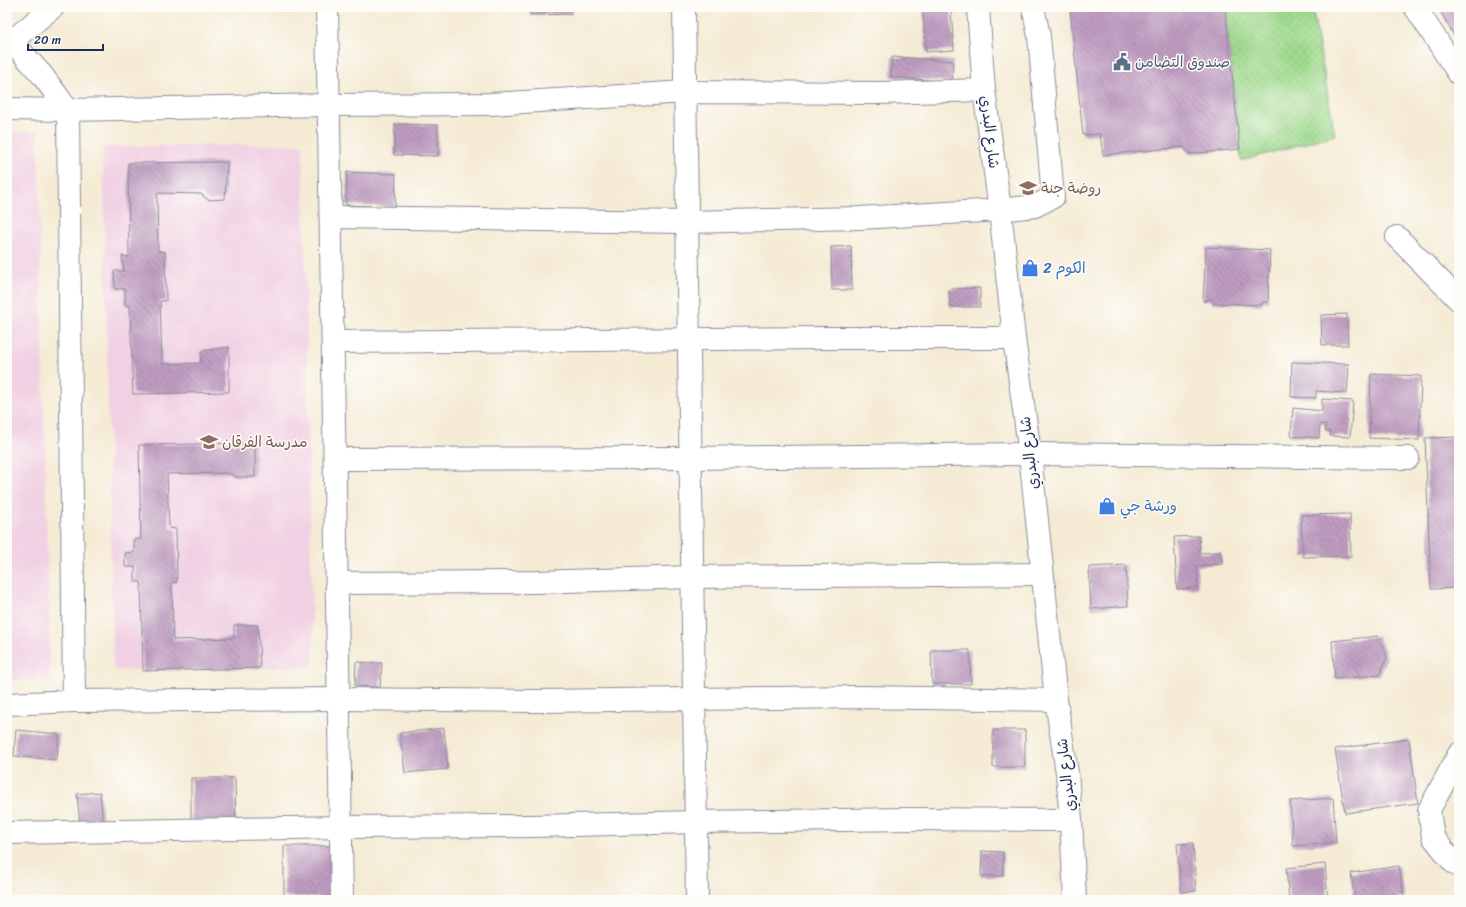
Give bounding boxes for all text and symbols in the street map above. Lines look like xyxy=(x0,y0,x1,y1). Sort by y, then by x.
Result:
scale bar xyxy=(28,26,103,52)
text: 20 m xyxy=(34,29,61,51)
place label: صندوق التضامن xyxy=(1135,49,1230,75)
public building icon: صندوق التضامن xyxy=(1112,52,1132,72)
street label: شارع البدري xyxy=(973,94,1007,170)
place label: روضة جنة xyxy=(1041,175,1101,201)
school or university icon: روضة جنة xyxy=(1018,178,1038,198)
place label: الكوم 2 xyxy=(1043,255,1086,281)
shop icon: الكوم 2 xyxy=(1020,258,1040,278)
street label: شارع البدري xyxy=(1012,415,1046,491)
place label: مدرسة الفرقان xyxy=(222,429,308,455)
school or university icon: مدرسة الفرقان xyxy=(199,432,219,452)
place label: ورشة جي xyxy=(1120,493,1177,519)
shop icon: ورشة جي xyxy=(1097,496,1117,516)
street label: شارع البدري xyxy=(1049,737,1083,813)

